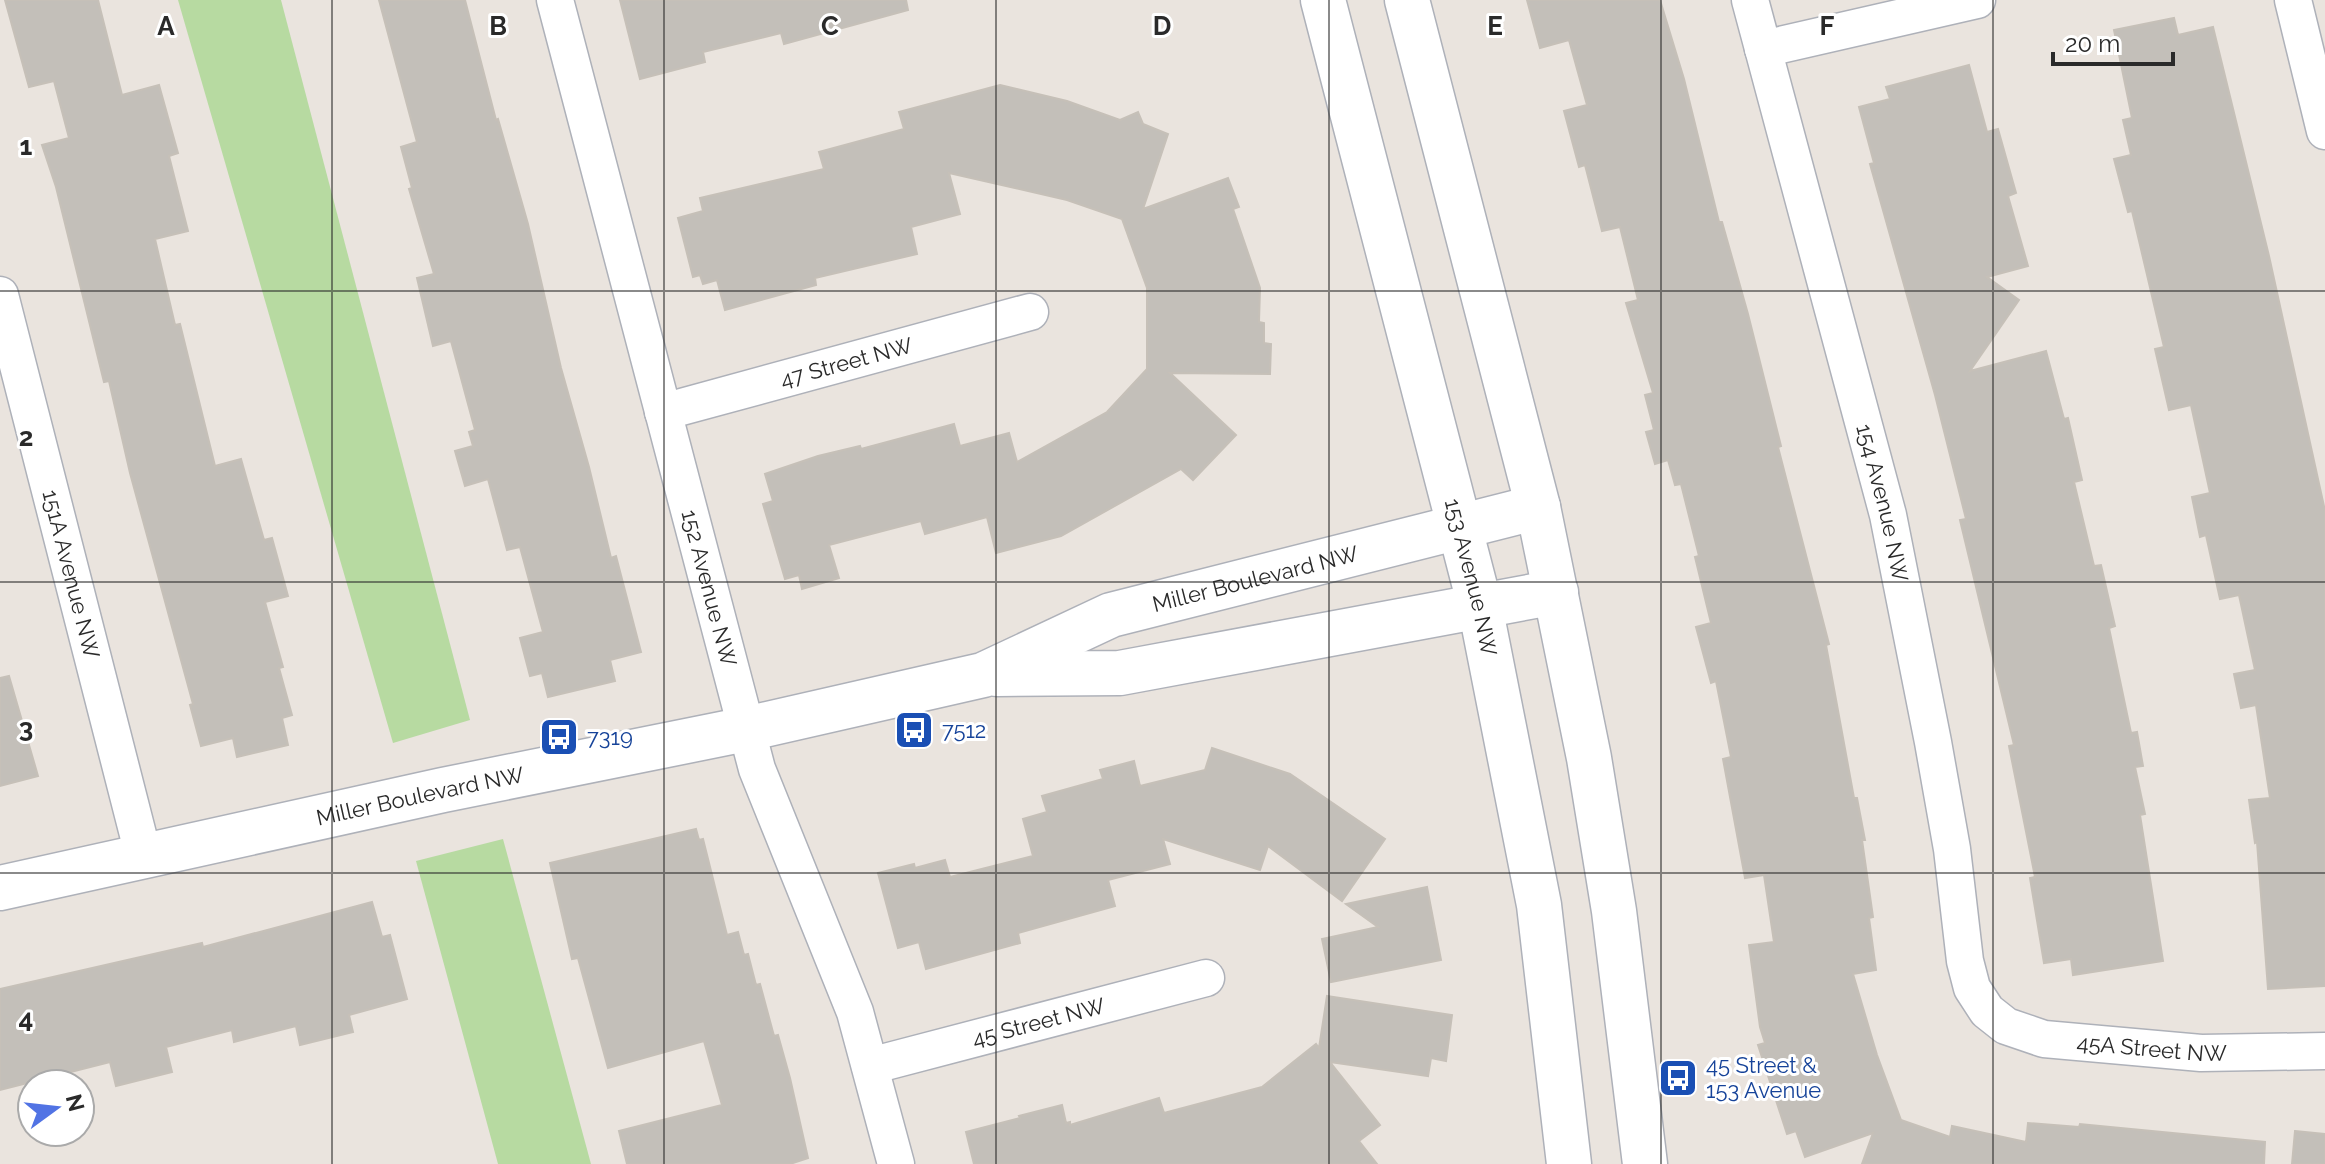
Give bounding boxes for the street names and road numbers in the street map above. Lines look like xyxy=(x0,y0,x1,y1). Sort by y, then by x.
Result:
street label: 47 Street NW xyxy=(777,332,915,392)
street label: 154 Avenue NW xyxy=(1851,421,1914,584)
street label: 151A Avenue NW xyxy=(37,487,105,661)
street label: 153 Avenue NW xyxy=(1440,496,1503,658)
street label: 152 Avenue NW xyxy=(676,507,742,669)
street label: Miller Boulevard NW xyxy=(1150,540,1361,617)
street label: Miller Boulevard NW xyxy=(314,761,526,831)
street label: 45 Street NW xyxy=(969,992,1108,1052)
street label: 45A Street NW xyxy=(2076,1029,2227,1066)

